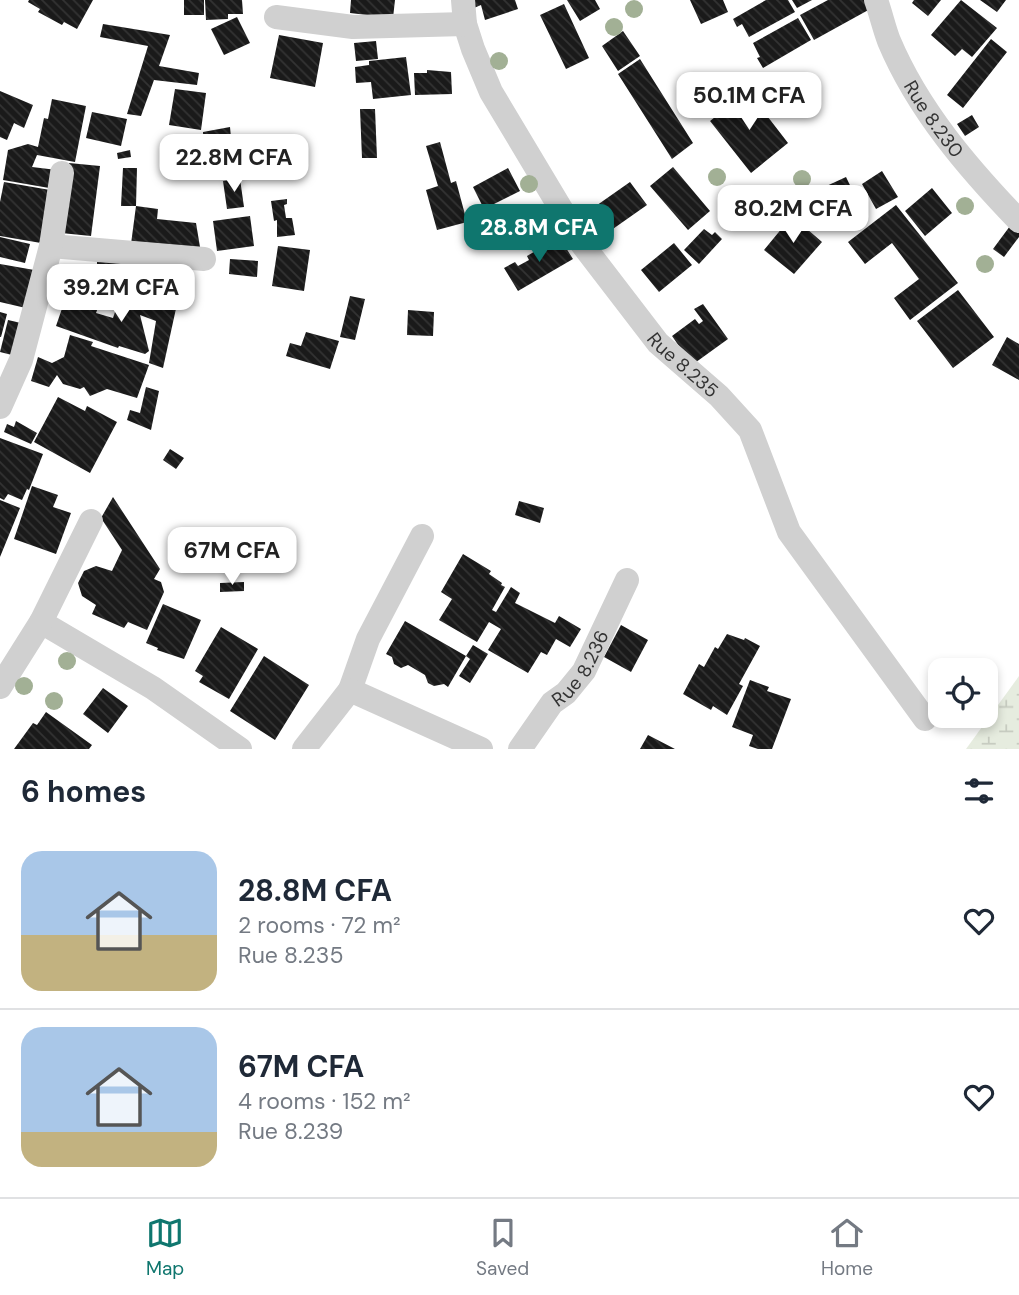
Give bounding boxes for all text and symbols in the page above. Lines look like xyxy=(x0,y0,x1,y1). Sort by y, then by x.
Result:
pin: 50.1M CFA xyxy=(669,72,829,132)
street label: Rue 8.230 xyxy=(898,76,969,163)
text: 50.1M CFA xyxy=(692,80,806,110)
pin: 22.8M CFA xyxy=(154,134,314,194)
text: 22.8M CFA xyxy=(176,142,293,172)
pin: 80.2M CFA xyxy=(713,186,873,245)
text: 80.2M CFA xyxy=(734,193,853,223)
pin: 28.8M CFA xyxy=(459,204,619,264)
text: 28.8M CFA xyxy=(480,212,598,242)
pin: 39.2M CFA xyxy=(41,264,201,324)
text: 39.2M CFA xyxy=(63,272,179,302)
street label: Rue 8.235 xyxy=(641,327,724,403)
pin: 67M CFA xyxy=(167,528,297,587)
text: 67M CFA xyxy=(184,535,280,565)
street label: Rue 8.236 xyxy=(547,626,615,712)
map controls xyxy=(928,658,998,728)
button: locate xyxy=(928,658,998,728)
text: 6 homes xyxy=(21,772,146,811)
icon: filters xyxy=(960,772,998,810)
text: 28.8M CFA xyxy=(238,871,392,910)
icon: home xyxy=(77,879,161,963)
icon: heart xyxy=(960,902,998,940)
text: 2 rooms · 72 m² xyxy=(238,910,401,940)
text: Rue 8.235 xyxy=(238,940,343,970)
text: 67M CFA xyxy=(238,1047,364,1086)
icon: home xyxy=(77,1055,161,1139)
icon: heart xyxy=(960,1078,998,1116)
text: 4 rooms · 152 m² xyxy=(238,1086,411,1116)
text: Rue 8.239 xyxy=(238,1116,343,1146)
tab: Map xyxy=(146,1214,184,1281)
tab: Saved xyxy=(476,1214,529,1281)
tab: Home xyxy=(821,1214,873,1281)

